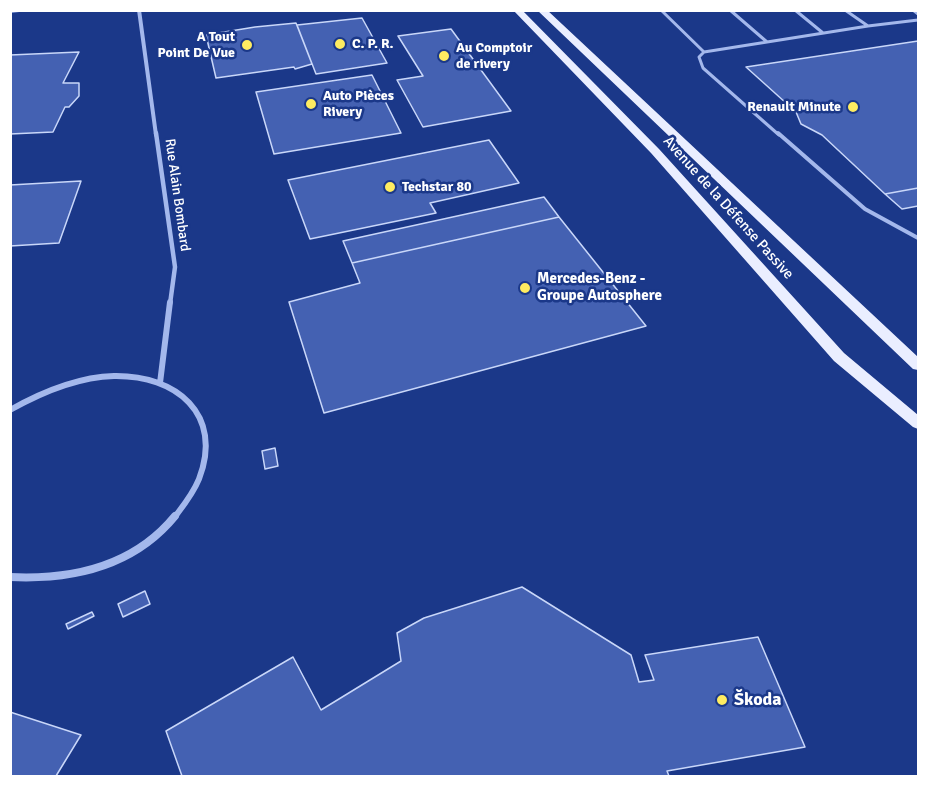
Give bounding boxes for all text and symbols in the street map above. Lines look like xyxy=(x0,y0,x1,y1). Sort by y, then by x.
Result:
place label: A Tout Point De Vue xyxy=(158,29,235,62)
place label: C. P. R. xyxy=(352,36,394,52)
marker: C. P. R. xyxy=(333,37,347,51)
marker: A Tout Point De Vue xyxy=(240,38,254,52)
place label: Au Comptoir de rivery xyxy=(456,40,532,72)
marker: Au Comptoir de rivery xyxy=(437,49,451,63)
place label: Auto Pièces Rivery xyxy=(323,88,394,120)
marker: Auto Pièces Rivery xyxy=(304,97,318,111)
place label: Renault Minute xyxy=(747,99,841,115)
marker: Renault Minute xyxy=(846,100,860,114)
street label: Avenue de la Défense Passive xyxy=(659,133,797,283)
street label: Rue Alain Bombard xyxy=(161,137,193,253)
place label: Techstar 80 xyxy=(402,179,472,195)
marker: Techstar 80 xyxy=(383,180,397,194)
place label: Mercedes-Benz - Groupe Autosphere xyxy=(537,270,662,305)
marker: Mercedes-Benz - Groupe Autosphere xyxy=(518,281,532,295)
place label: Škoda xyxy=(734,689,781,711)
marker: Škoda xyxy=(715,693,729,707)

